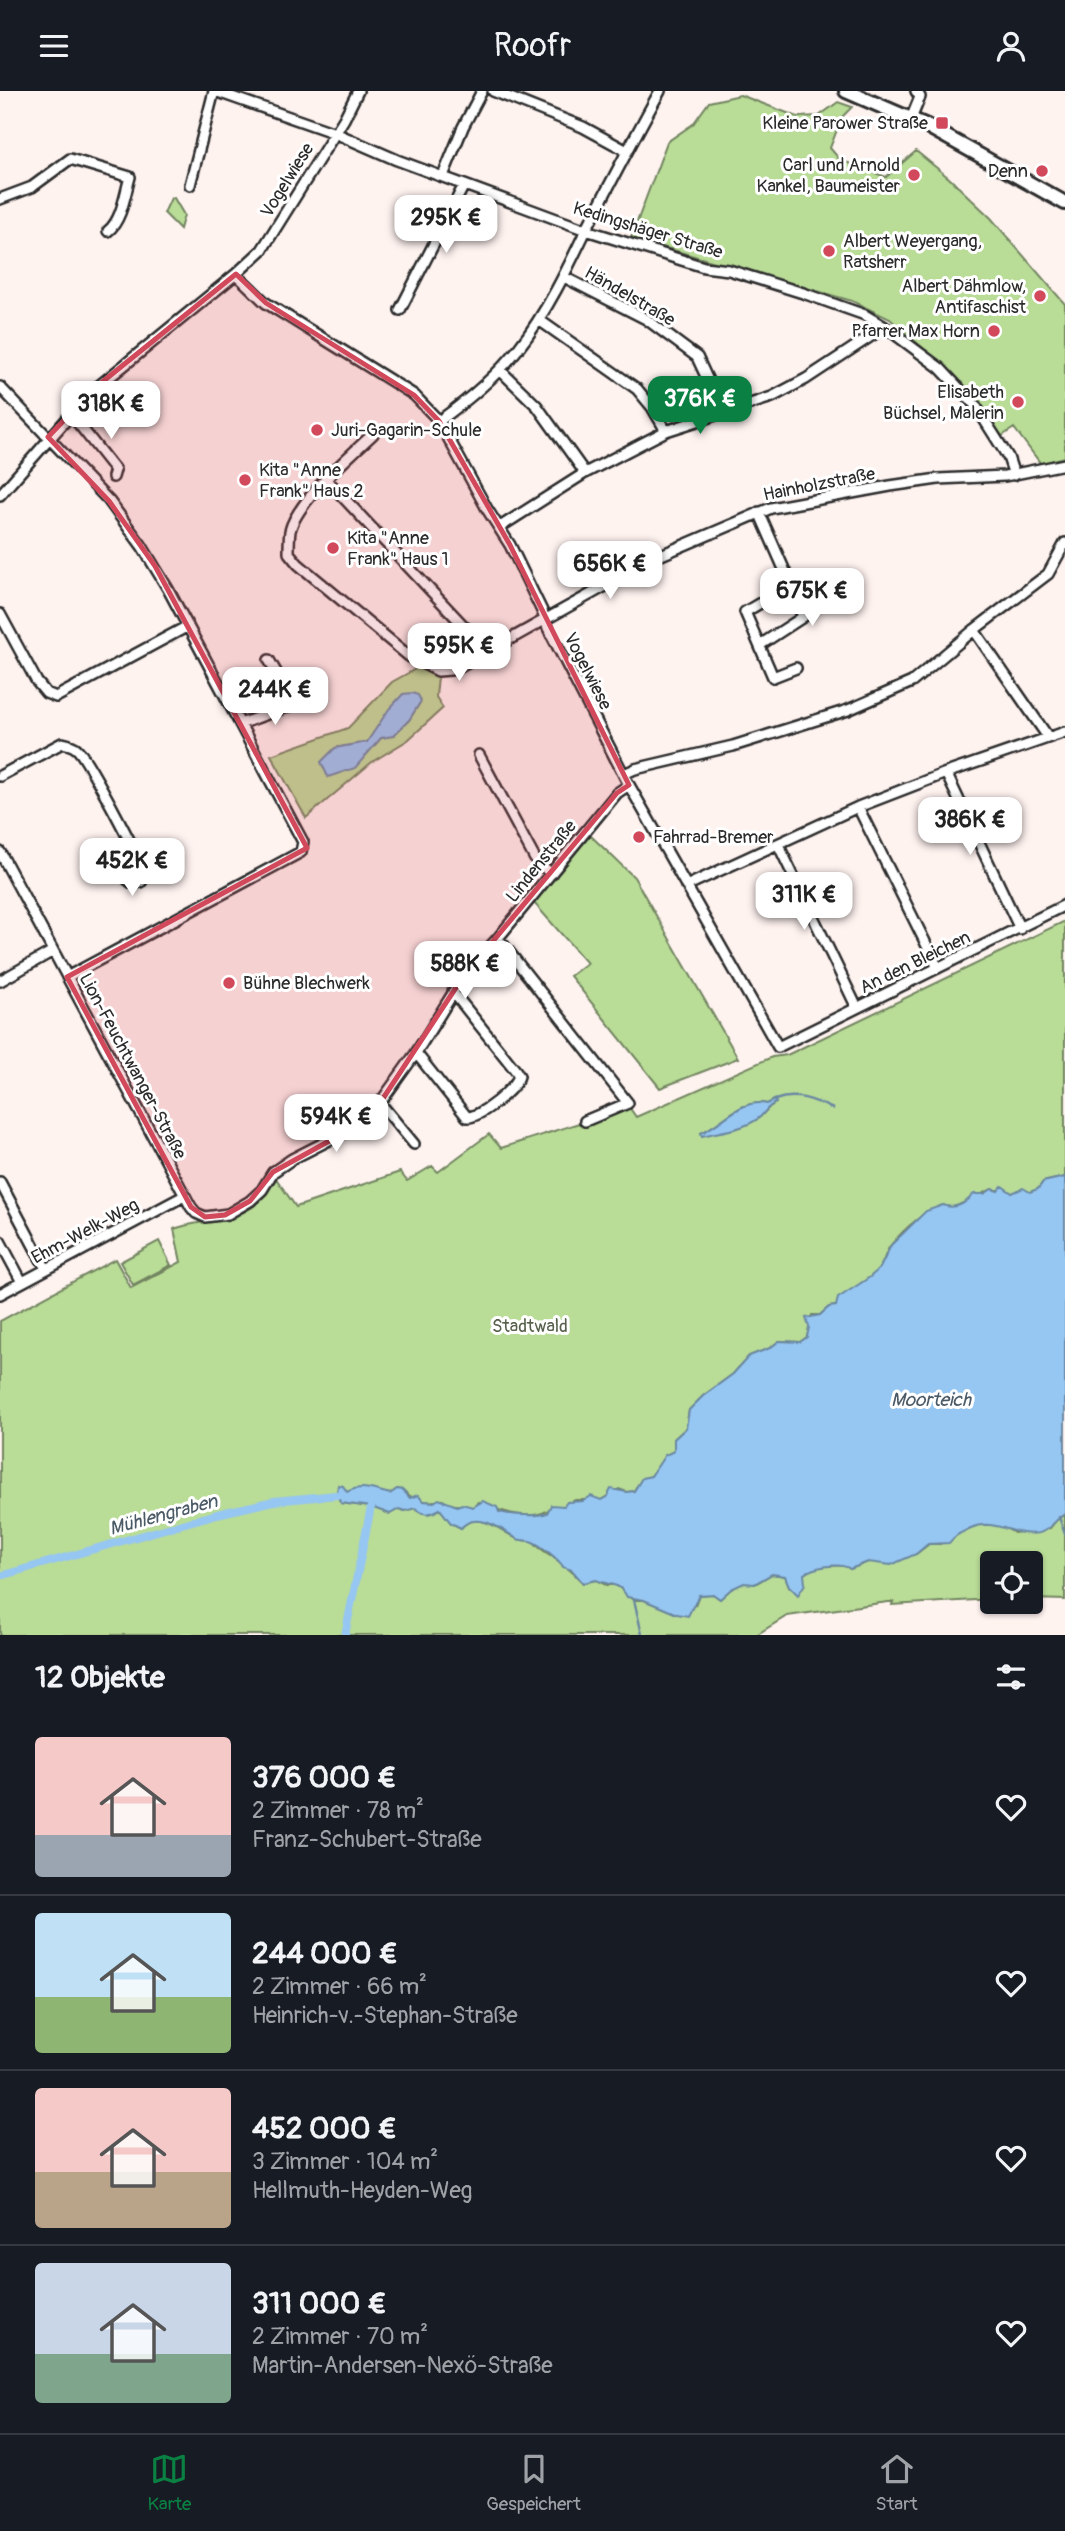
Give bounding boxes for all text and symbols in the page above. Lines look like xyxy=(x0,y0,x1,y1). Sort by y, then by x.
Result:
text: Roofr xyxy=(494,26,571,66)
icon: menu xyxy=(35,27,73,65)
icon: person xyxy=(992,27,1030,65)
place label: Kleine Parower Straße xyxy=(762,112,928,135)
marker: Kleine Parower Straße xyxy=(934,115,950,131)
street label: Vogelwiese xyxy=(255,139,319,222)
place label: Carl und Arnold Kankel, Baumeister xyxy=(757,154,901,198)
place label: Denn xyxy=(988,160,1028,183)
marker: Denn xyxy=(1034,163,1050,179)
marker: Carl und Arnold Kankel, Baumeister xyxy=(906,167,922,183)
pin: 295K € xyxy=(389,195,503,255)
street label: Kedingshäger Straße xyxy=(570,197,726,264)
text: 295K € xyxy=(410,203,482,232)
place label: Albert Weyergang, Ratsherr xyxy=(843,230,982,274)
marker: Albert Weyergang, Ratsherr xyxy=(821,243,837,259)
street label: Händelstraße xyxy=(580,261,679,332)
place label: Albert Dähmlow, Antifaschist xyxy=(902,275,1027,319)
marker: Albert Dähmlow, Antifaschist xyxy=(1032,288,1048,304)
place label: Pfarrer Max Horn xyxy=(851,320,980,343)
marker: Pfarrer Max Horn xyxy=(986,323,1002,339)
pin: 376K € xyxy=(643,377,757,436)
pin: 318K € xyxy=(54,381,168,441)
place label: Elisabeth Büchsel, Malerin xyxy=(883,381,1004,425)
text: 376K € xyxy=(664,384,736,413)
text: 318K € xyxy=(77,389,145,418)
marker: Elisabeth Büchsel, Malerin xyxy=(1010,394,1026,410)
place label: Juri-Gagarin-Schule xyxy=(331,419,481,442)
marker: Juri-Gagarin-Schule xyxy=(309,422,325,438)
place label: Kita "Anne Frank" Haus 2 xyxy=(259,459,363,503)
street label: Hainholzstraße xyxy=(761,462,877,507)
marker: Kita "Anne Frank" Haus 2 xyxy=(237,472,253,488)
place label: Kita "Anne Frank" Haus 1 xyxy=(347,527,448,571)
marker: Kita "Anne Frank" Haus 1 xyxy=(325,540,341,556)
pin: 656K € xyxy=(553,541,667,601)
text: 656K € xyxy=(573,549,647,578)
pin: 675K € xyxy=(755,568,869,628)
text: 675K € xyxy=(776,576,848,605)
pin: 595K € xyxy=(402,623,516,683)
street label: Vogelwiese xyxy=(558,629,617,714)
text: 595K € xyxy=(424,631,494,660)
pin: 244K € xyxy=(218,667,332,727)
text: 244K € xyxy=(238,675,312,704)
pin: 386K € xyxy=(913,797,1027,857)
text: 386K € xyxy=(934,805,1006,834)
street label: Lindenstraße xyxy=(501,815,582,907)
place label: Fahrrad-Bremer xyxy=(653,826,774,849)
marker: Fahrrad-Bremer xyxy=(631,829,647,845)
pin: 452K € xyxy=(75,839,189,898)
text: 452K € xyxy=(96,846,168,875)
pin: 311K € xyxy=(747,873,861,932)
text: 311K € xyxy=(772,880,836,909)
street label: An den Bleichen xyxy=(856,926,974,999)
pin: 588K € xyxy=(408,941,522,1001)
text: 588K € xyxy=(430,949,500,978)
street label: Lion-Feuchtwanger-Straße xyxy=(74,969,191,1163)
place label: Bühne Blechwerk xyxy=(243,972,370,995)
marker: Bühne Blechwerk xyxy=(221,975,237,991)
pin: 594K € xyxy=(279,1095,393,1154)
text: 594K € xyxy=(300,1102,372,1131)
street label: Ehm-Welk-Weg xyxy=(28,1193,143,1269)
park label: Stadtwald xyxy=(492,1315,568,1338)
water label: Moorteich xyxy=(891,1388,972,1412)
water label: Mühlengraben xyxy=(107,1489,221,1541)
map controls xyxy=(980,1551,1043,1614)
button: locate xyxy=(980,1551,1043,1614)
icon: filters xyxy=(992,1658,1030,1696)
text: 12 Objekte xyxy=(35,1659,165,1696)
text: 376 000 € xyxy=(252,1759,396,1796)
icon: home xyxy=(91,1765,175,1849)
icon: heart xyxy=(992,1788,1030,1826)
text: 2 Zimmer · 78 m² xyxy=(252,1796,424,1825)
text: Franz-Schubert-Straße xyxy=(252,1825,482,1854)
text: 244 000 € xyxy=(252,1935,398,1972)
icon: home xyxy=(91,1941,175,2025)
icon: heart xyxy=(992,1964,1030,2002)
text: 2 Zimmer · 66 m² xyxy=(252,1972,427,2001)
text: Heinrich-v.-Stephan-Straße xyxy=(252,2001,518,2030)
text: 452 000 € xyxy=(252,2110,397,2147)
icon: home xyxy=(91,2116,175,2200)
icon: heart xyxy=(992,2139,1030,2177)
text: 3 Zimmer · 104 m² xyxy=(252,2147,438,2176)
text: Hellmuth-Heyden-Weg xyxy=(252,2176,472,2205)
text: 311 000 € xyxy=(252,2285,387,2322)
icon: home xyxy=(91,2291,175,2375)
icon: heart xyxy=(992,2314,1030,2352)
text: 2 Zimmer · 70 m² xyxy=(252,2322,428,2351)
text: Martin-Andersen-Nexö-Straße xyxy=(252,2351,553,2380)
tab: Karte xyxy=(147,2450,191,2516)
tab: Gespeichert xyxy=(486,2450,581,2516)
tab: Start xyxy=(876,2450,918,2516)

